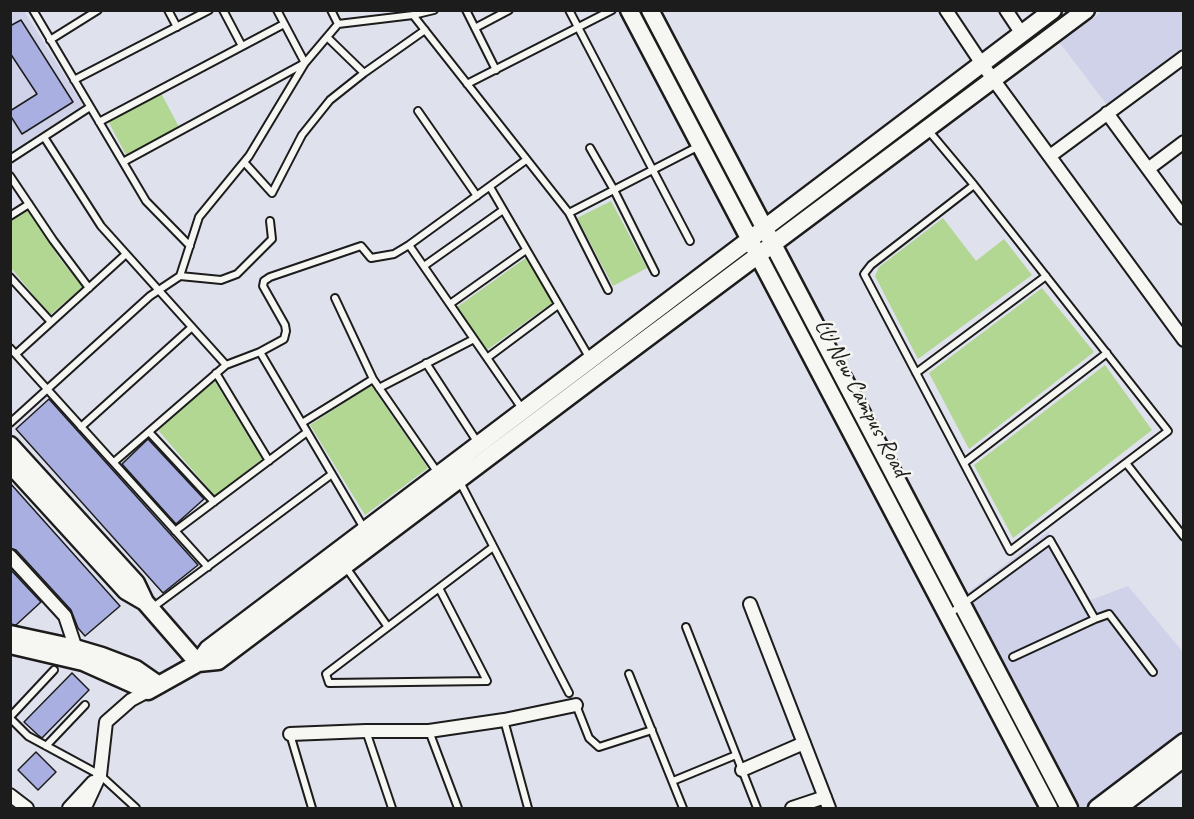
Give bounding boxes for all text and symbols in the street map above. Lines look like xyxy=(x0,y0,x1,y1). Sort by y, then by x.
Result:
street label: LU New Campus Road xyxy=(807,314,915,482)

